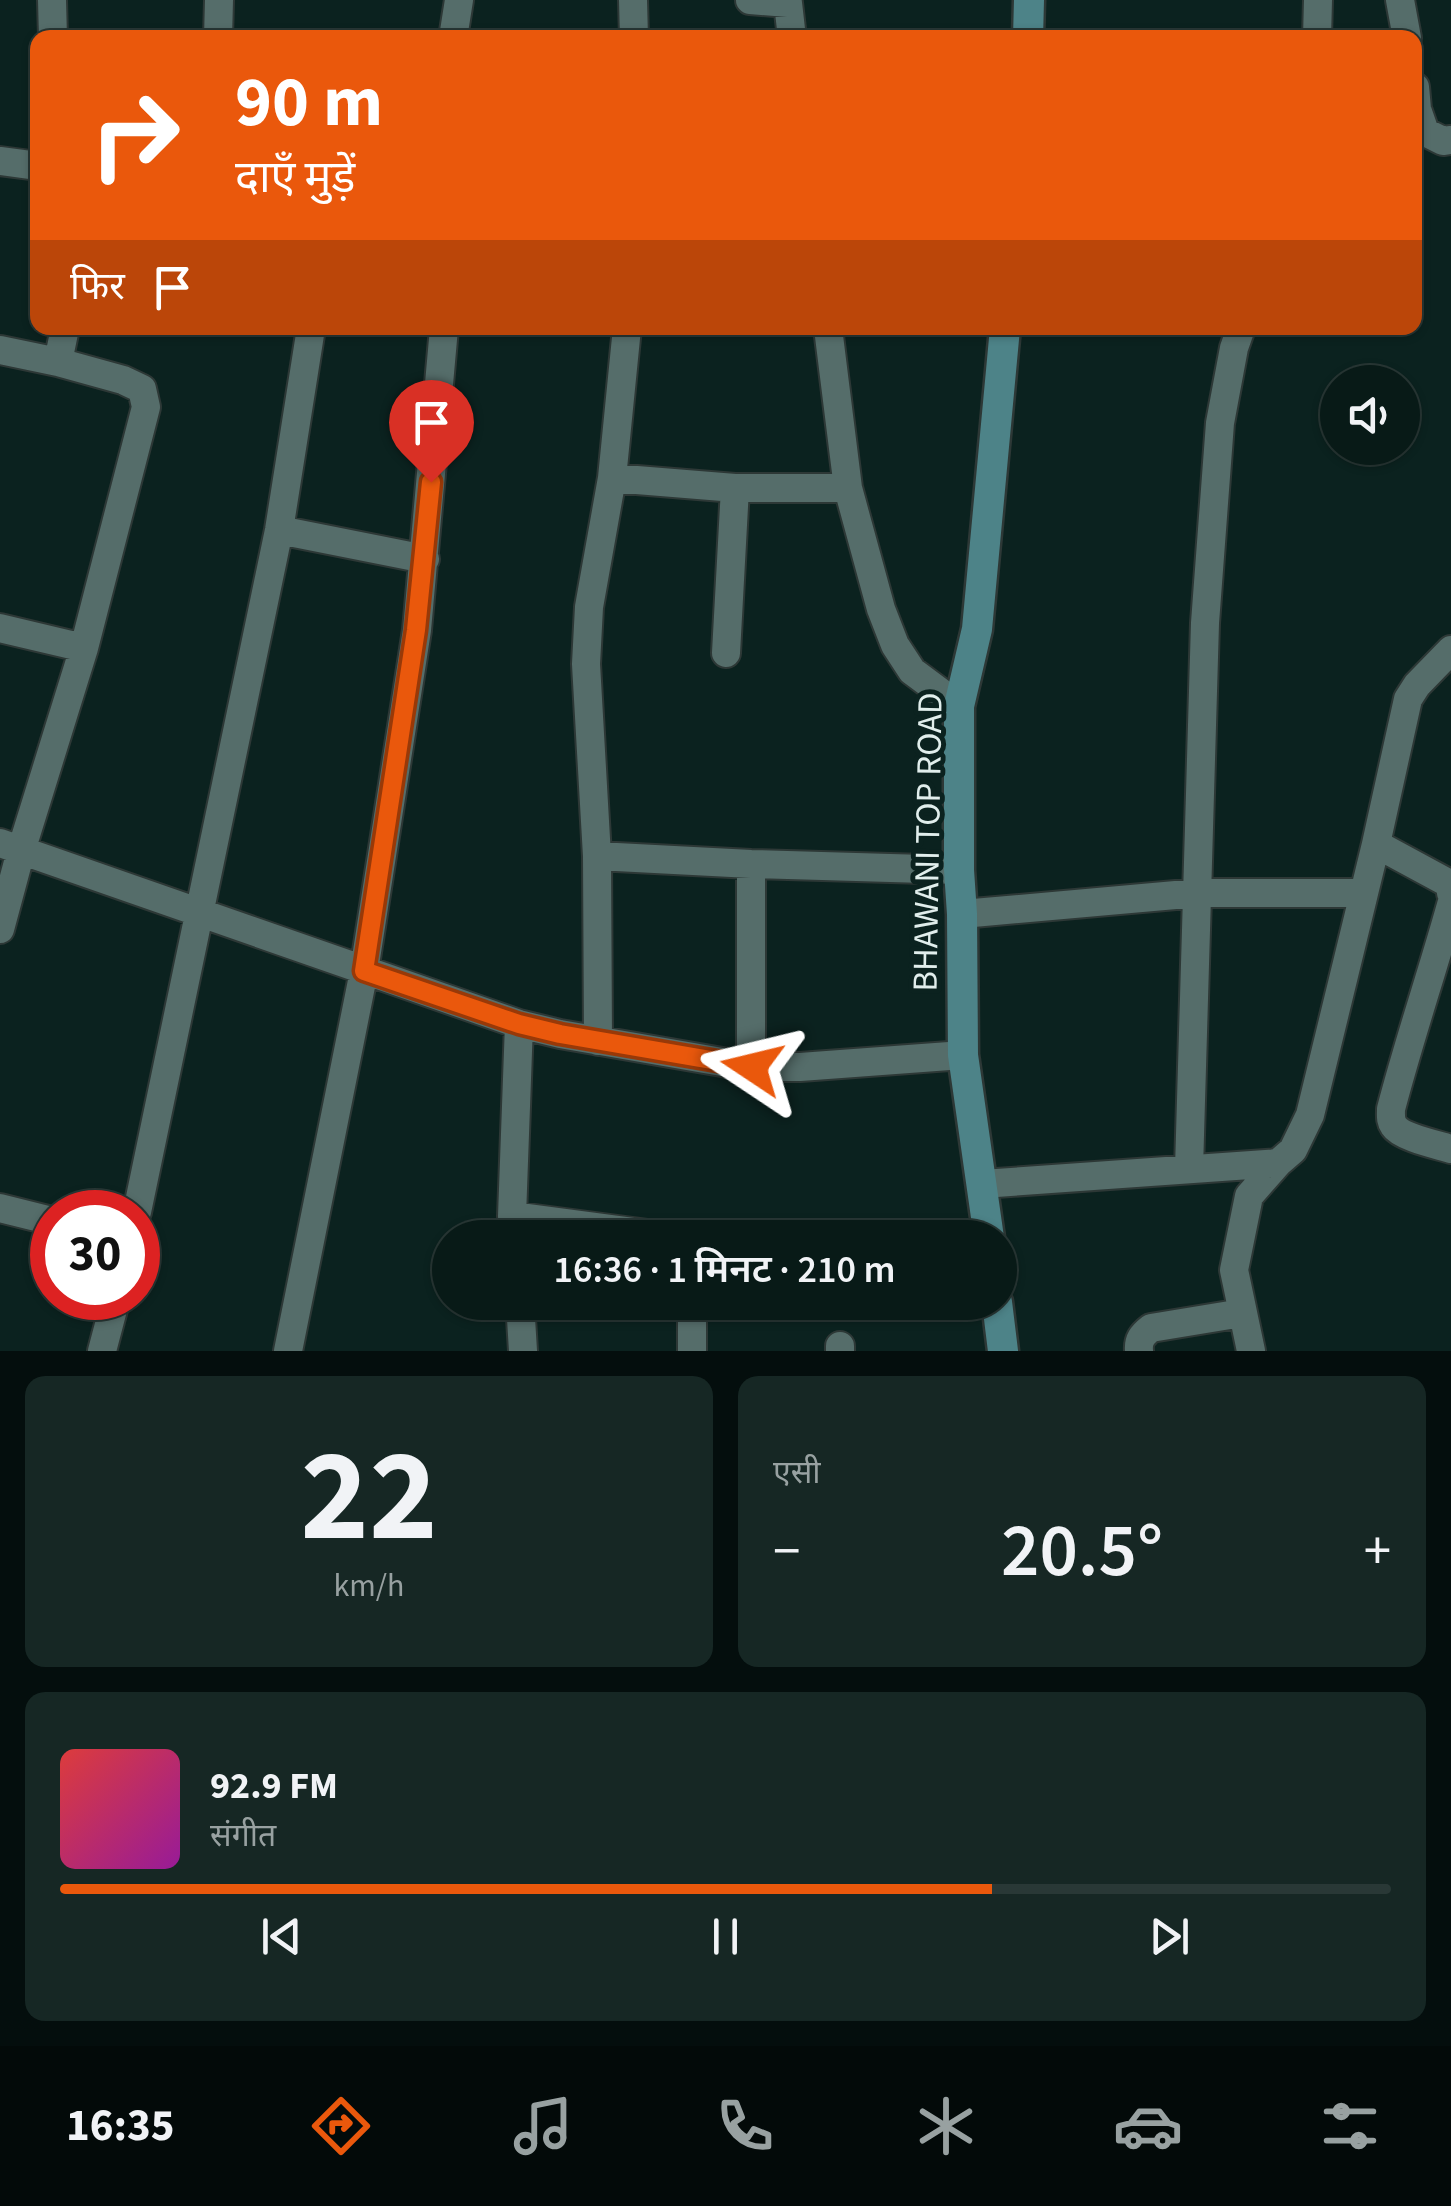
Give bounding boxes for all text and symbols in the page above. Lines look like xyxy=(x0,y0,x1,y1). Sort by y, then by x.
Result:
text: 90 m xyxy=(235,53,383,153)
icon: right xyxy=(70,70,200,200)
text: दाएँ मुड़ें xyxy=(235,146,355,210)
text: फिर xyxy=(70,260,125,314)
icon: arrive xyxy=(145,260,200,315)
map controls xyxy=(1320,365,1420,465)
button: sound xyxy=(1320,365,1420,465)
pin xyxy=(389,380,474,483)
icon: arrive xyxy=(404,395,459,450)
street label: BHAWANI TOP ROAD xyxy=(900,692,956,992)
position arrow xyxy=(700,1015,804,1119)
speed limit sign: 30 xyxy=(30,1190,160,1320)
text: 16:36 · 1 मिनट · 210 m xyxy=(553,1243,896,1297)
text: 22 xyxy=(300,1405,438,1590)
text: एसी xyxy=(773,1450,821,1496)
text: 20.5° xyxy=(1001,1498,1163,1605)
text: − xyxy=(773,1513,800,1591)
text: + xyxy=(1364,1513,1391,1591)
text: km/h xyxy=(334,1563,404,1609)
text: 92.9 FM xyxy=(210,1759,338,1813)
text: संगीत xyxy=(210,1813,276,1859)
icon: previous xyxy=(254,1909,309,1964)
icon: pause xyxy=(698,1909,753,1964)
icon: next xyxy=(1142,1909,1197,1964)
icon: directions xyxy=(306,2091,376,2161)
icon: music xyxy=(508,2091,578,2161)
icon: phone xyxy=(710,2091,780,2161)
icon: climate xyxy=(911,2091,981,2161)
icon: car xyxy=(1113,2091,1183,2161)
icon: filters xyxy=(1315,2091,1385,2161)
text: 16:35 xyxy=(66,2094,174,2158)

